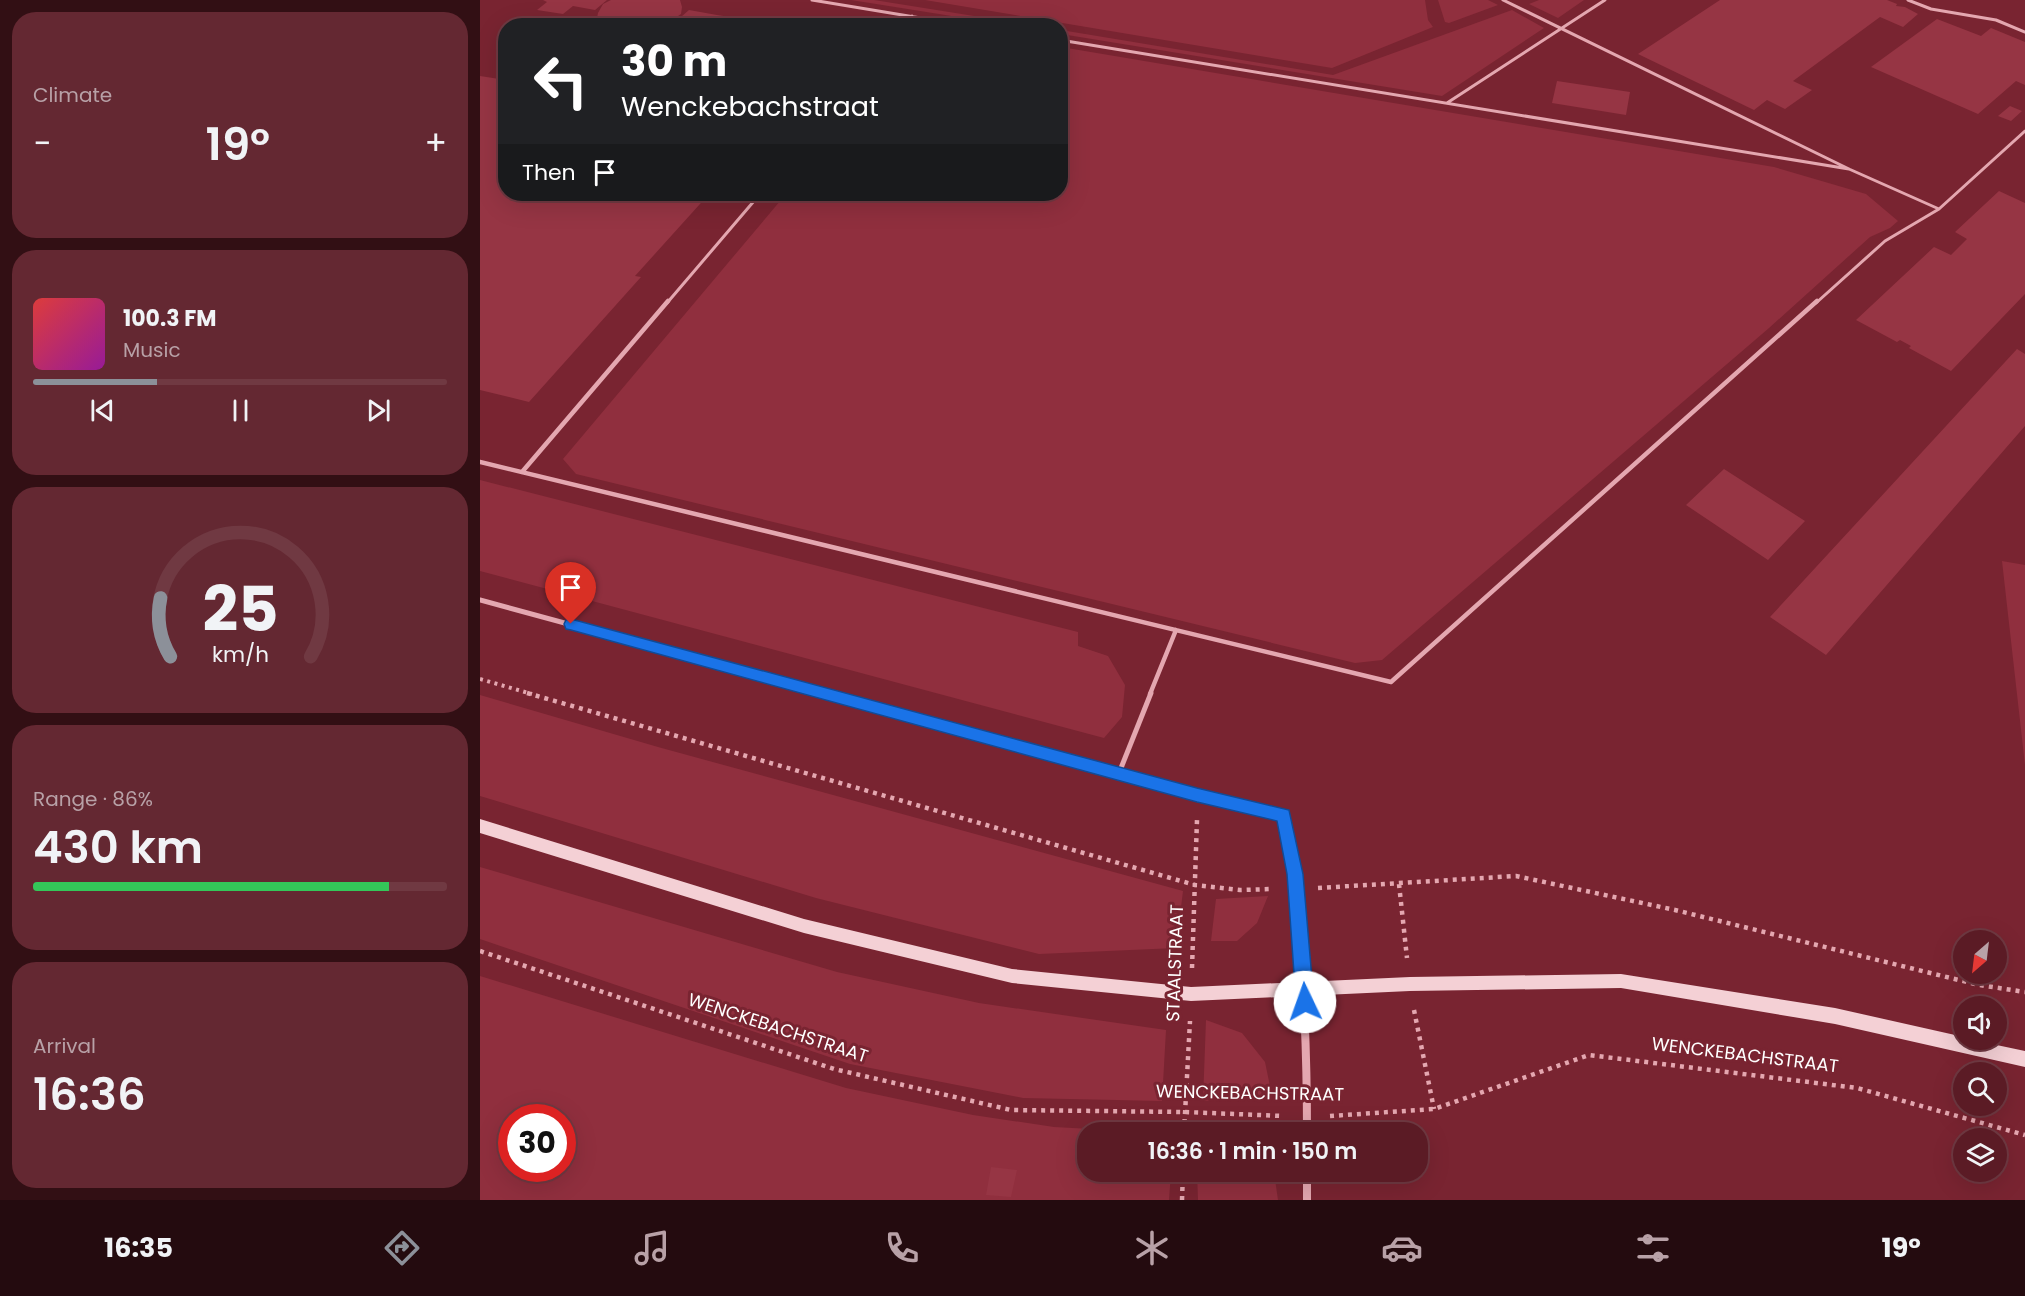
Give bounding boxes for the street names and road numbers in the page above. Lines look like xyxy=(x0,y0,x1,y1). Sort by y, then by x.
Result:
street label: STAALSTRAAT xyxy=(1160,904,1189,1022)
street label: WENCKEBACHSTRAAT xyxy=(685,987,872,1069)
street label: WENCKEBACHSTRAAT xyxy=(1650,1031,1840,1078)
street label: WENCKEBACHSTRAAT xyxy=(1156,1078,1345,1107)

